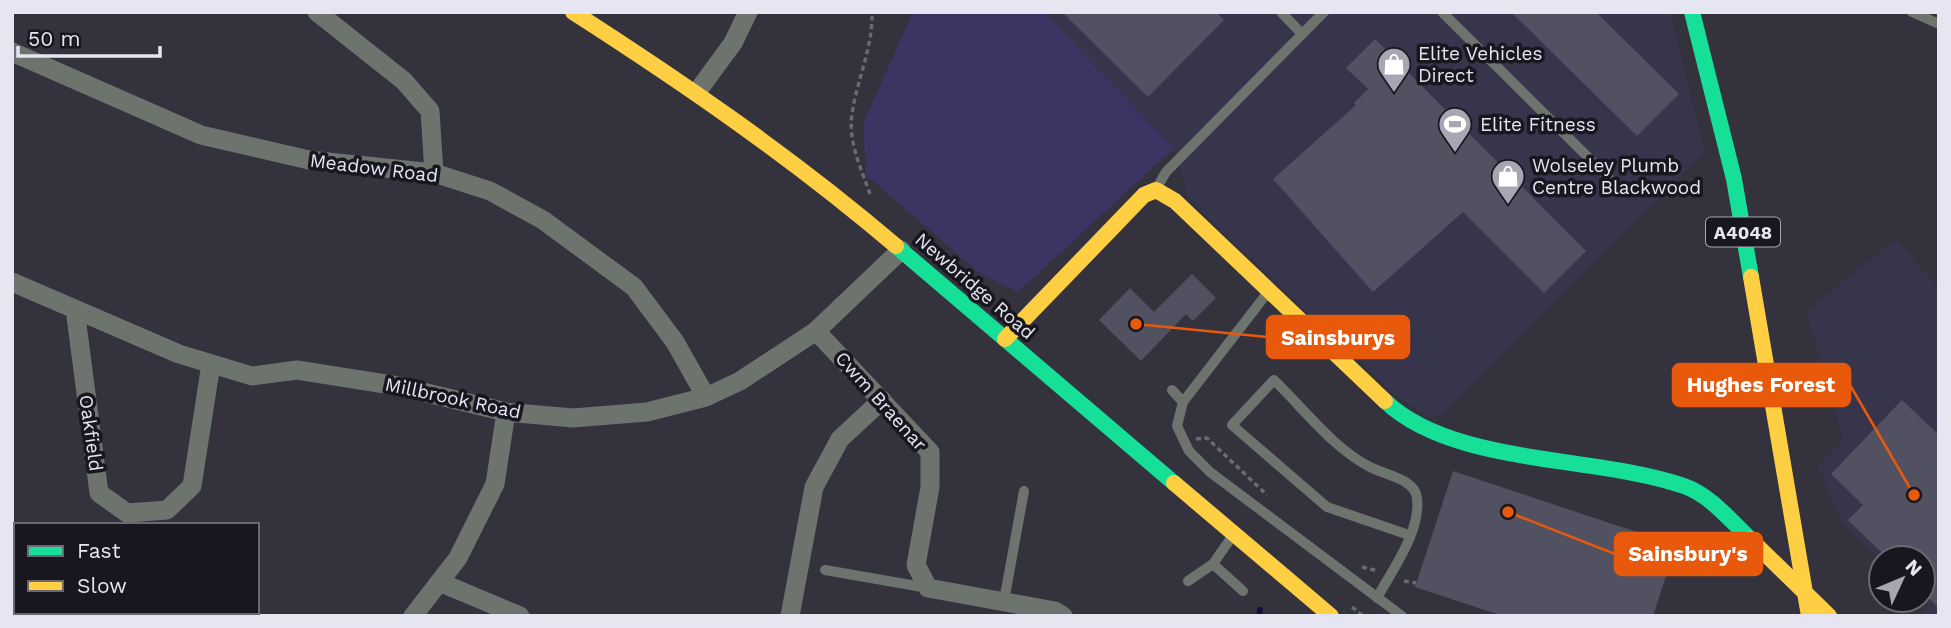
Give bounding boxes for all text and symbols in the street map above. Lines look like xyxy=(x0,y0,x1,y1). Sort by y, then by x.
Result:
scale bar xyxy=(18,14,159,58)
text: 50 m xyxy=(28,26,80,51)
place label: Elite Vehicles Direct xyxy=(1418,42,1542,87)
shop icon: Elite Vehicles Direct xyxy=(1375,45,1413,94)
sports icon: Elite Fitness xyxy=(1436,105,1474,154)
place label: Elite Fitness xyxy=(1480,113,1596,136)
street label: Meadow Road xyxy=(309,149,439,187)
place label: Wolseley Plumb Centre Blackwood xyxy=(1532,154,1701,199)
shop icon: Wolseley Plumb Centre Blackwood xyxy=(1489,157,1527,206)
road number: A4048 xyxy=(1706,218,1780,246)
street label: Newbridge Road xyxy=(910,228,1040,344)
callout: Sainsburys xyxy=(1267,316,1409,358)
text: Sainsburys xyxy=(1281,325,1395,350)
street label: Cwm Braenar xyxy=(831,347,932,455)
callout: Hughes Forest xyxy=(1673,364,1850,406)
street label: Millbrook Road xyxy=(383,372,523,424)
text: Hughes Forest xyxy=(1687,372,1835,397)
street label: Oakfield xyxy=(74,393,108,473)
legend xyxy=(14,523,259,614)
callout: Sainsbury's xyxy=(1615,533,1762,575)
text: Fast xyxy=(77,538,121,563)
text: Sainsbury's xyxy=(1628,541,1748,566)
north arrow xyxy=(1867,544,1937,614)
text: N xyxy=(1901,554,1927,581)
text: Slow xyxy=(77,573,127,598)

